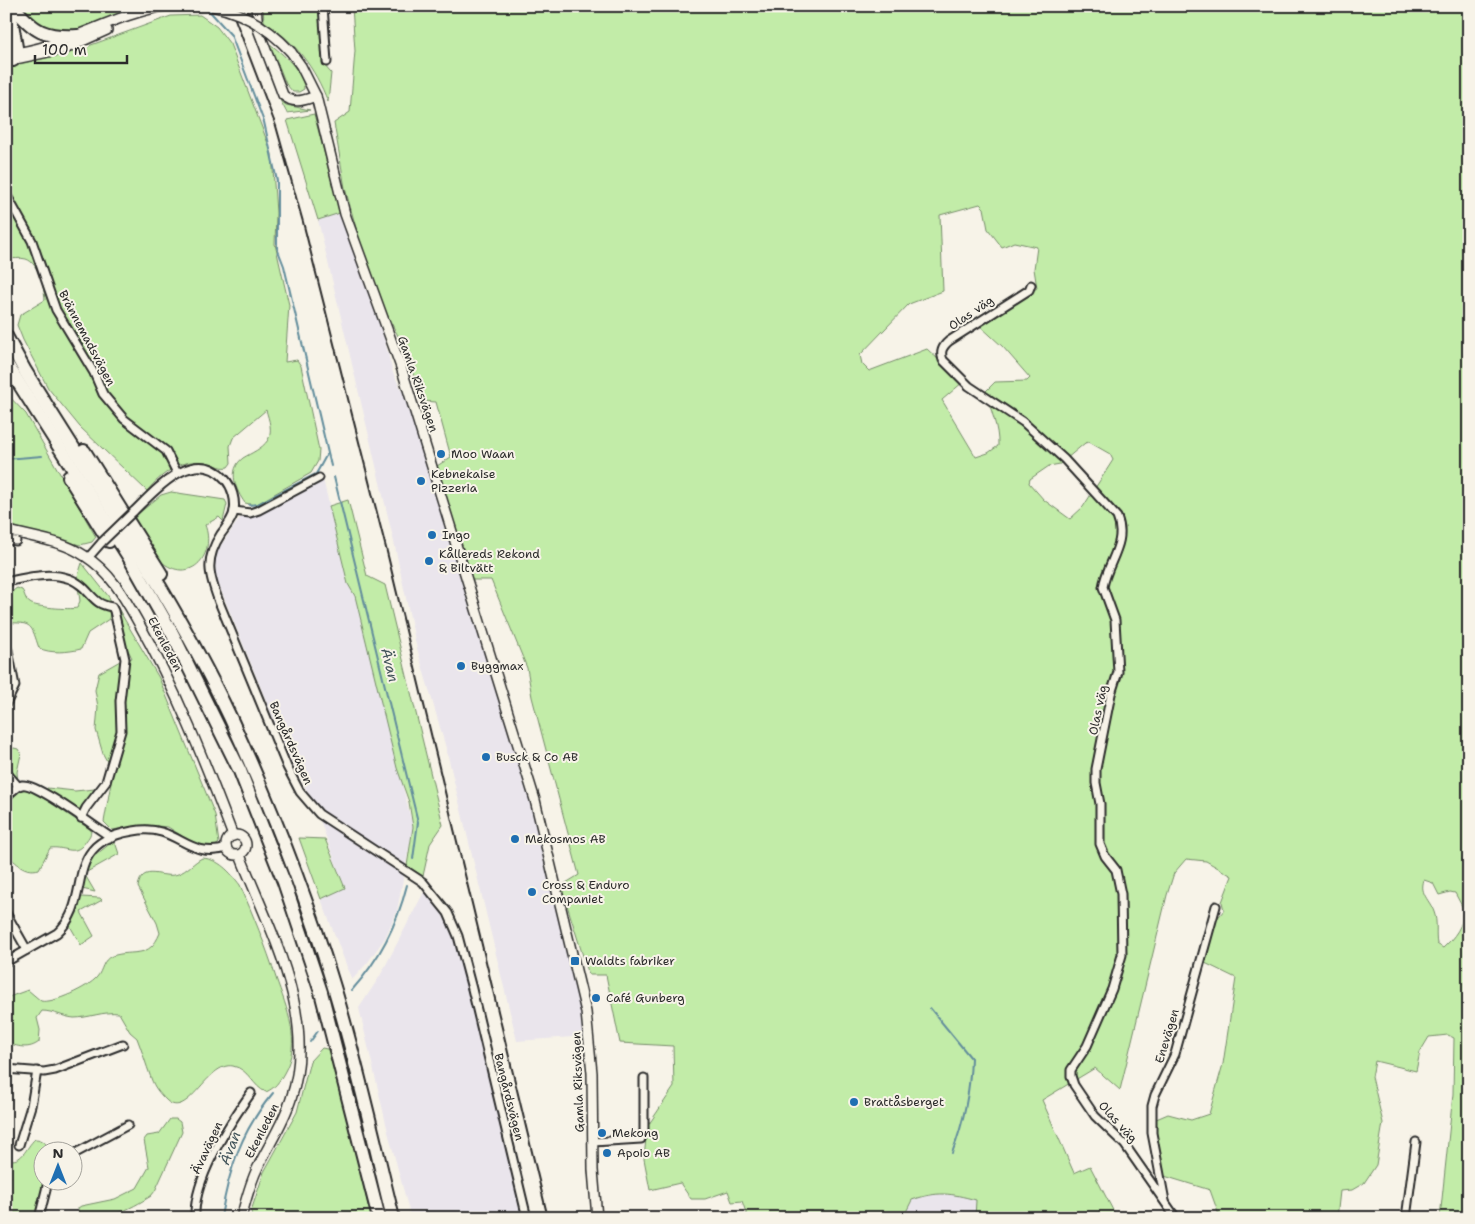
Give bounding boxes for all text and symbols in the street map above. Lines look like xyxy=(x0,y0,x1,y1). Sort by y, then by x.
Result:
scale bar xyxy=(35,32,128,64)
text: 100 m xyxy=(42,40,87,60)
street label: Brännemadsvägen xyxy=(55,287,119,389)
street label: Olas väg xyxy=(945,292,997,334)
street label: Gamla Riksvägen xyxy=(394,334,442,434)
place label: Moo Waan xyxy=(451,446,514,462)
marker: Moo Waan xyxy=(435,448,447,460)
place label: Kebnekaise Pizzeria xyxy=(431,466,496,496)
marker: Kebnekaise Pizzeria xyxy=(415,475,427,487)
place label: Ingo xyxy=(442,527,470,543)
marker: Ingo xyxy=(426,529,438,541)
place label: Kållereds Rekond & Biltvätt xyxy=(439,546,540,576)
marker: Kållereds Rekond & Biltvätt xyxy=(423,555,435,567)
street label: Ekenleden xyxy=(144,614,186,674)
water label: Ävan xyxy=(377,646,403,684)
place label: Byggmax xyxy=(471,658,524,674)
marker: Byggmax xyxy=(455,660,467,672)
street label: Olas väg xyxy=(1085,683,1111,737)
street label: Bangårdsvägen xyxy=(265,699,317,787)
place label: Busck & Co AB xyxy=(496,749,578,765)
marker: Busck & Co AB xyxy=(480,751,492,763)
place label: Mekosmos AB xyxy=(525,831,606,847)
marker: Mekosmos AB xyxy=(509,833,521,845)
place label: Cross & Enduro Companiet xyxy=(542,877,630,907)
marker: Cross & Enduro Companiet xyxy=(526,886,538,898)
place label: Waldts fabriker xyxy=(585,953,675,969)
marker: Waldts fabriker xyxy=(569,955,581,967)
place label: Café Gunberg xyxy=(606,990,685,1006)
marker: Café Gunberg xyxy=(590,992,602,1004)
street label: Enevägen xyxy=(1151,1007,1183,1065)
street label: Gamla Riksvägen xyxy=(568,1031,588,1133)
street label: Bangårdsvägen xyxy=(490,1052,528,1142)
place label: Brattåsberget xyxy=(864,1094,944,1110)
marker: Brattåsberget xyxy=(848,1096,860,1108)
street label: Olas väg xyxy=(1095,1098,1141,1146)
street label: Ekenleden xyxy=(241,1101,283,1161)
street label: Ävavägen xyxy=(188,1119,226,1177)
place label: Mekong xyxy=(612,1125,658,1141)
marker: Mekong xyxy=(596,1127,608,1139)
water label: Ävan xyxy=(215,1129,245,1167)
north arrow xyxy=(32,1142,82,1192)
text: N xyxy=(52,1144,64,1162)
place label: Apoio AB xyxy=(617,1145,670,1161)
marker: Apoio AB xyxy=(601,1147,613,1159)

